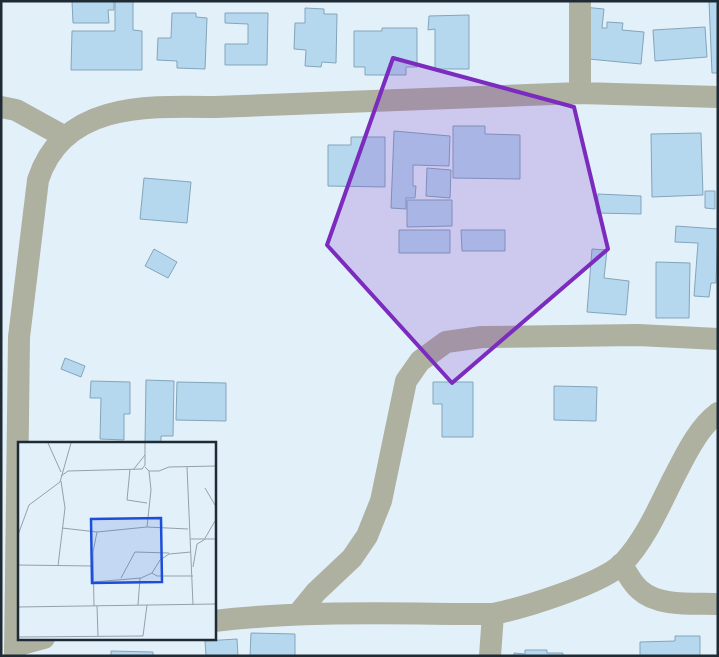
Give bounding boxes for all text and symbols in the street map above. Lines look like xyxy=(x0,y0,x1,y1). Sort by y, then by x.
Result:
inset map xyxy=(18,442,215,640)

